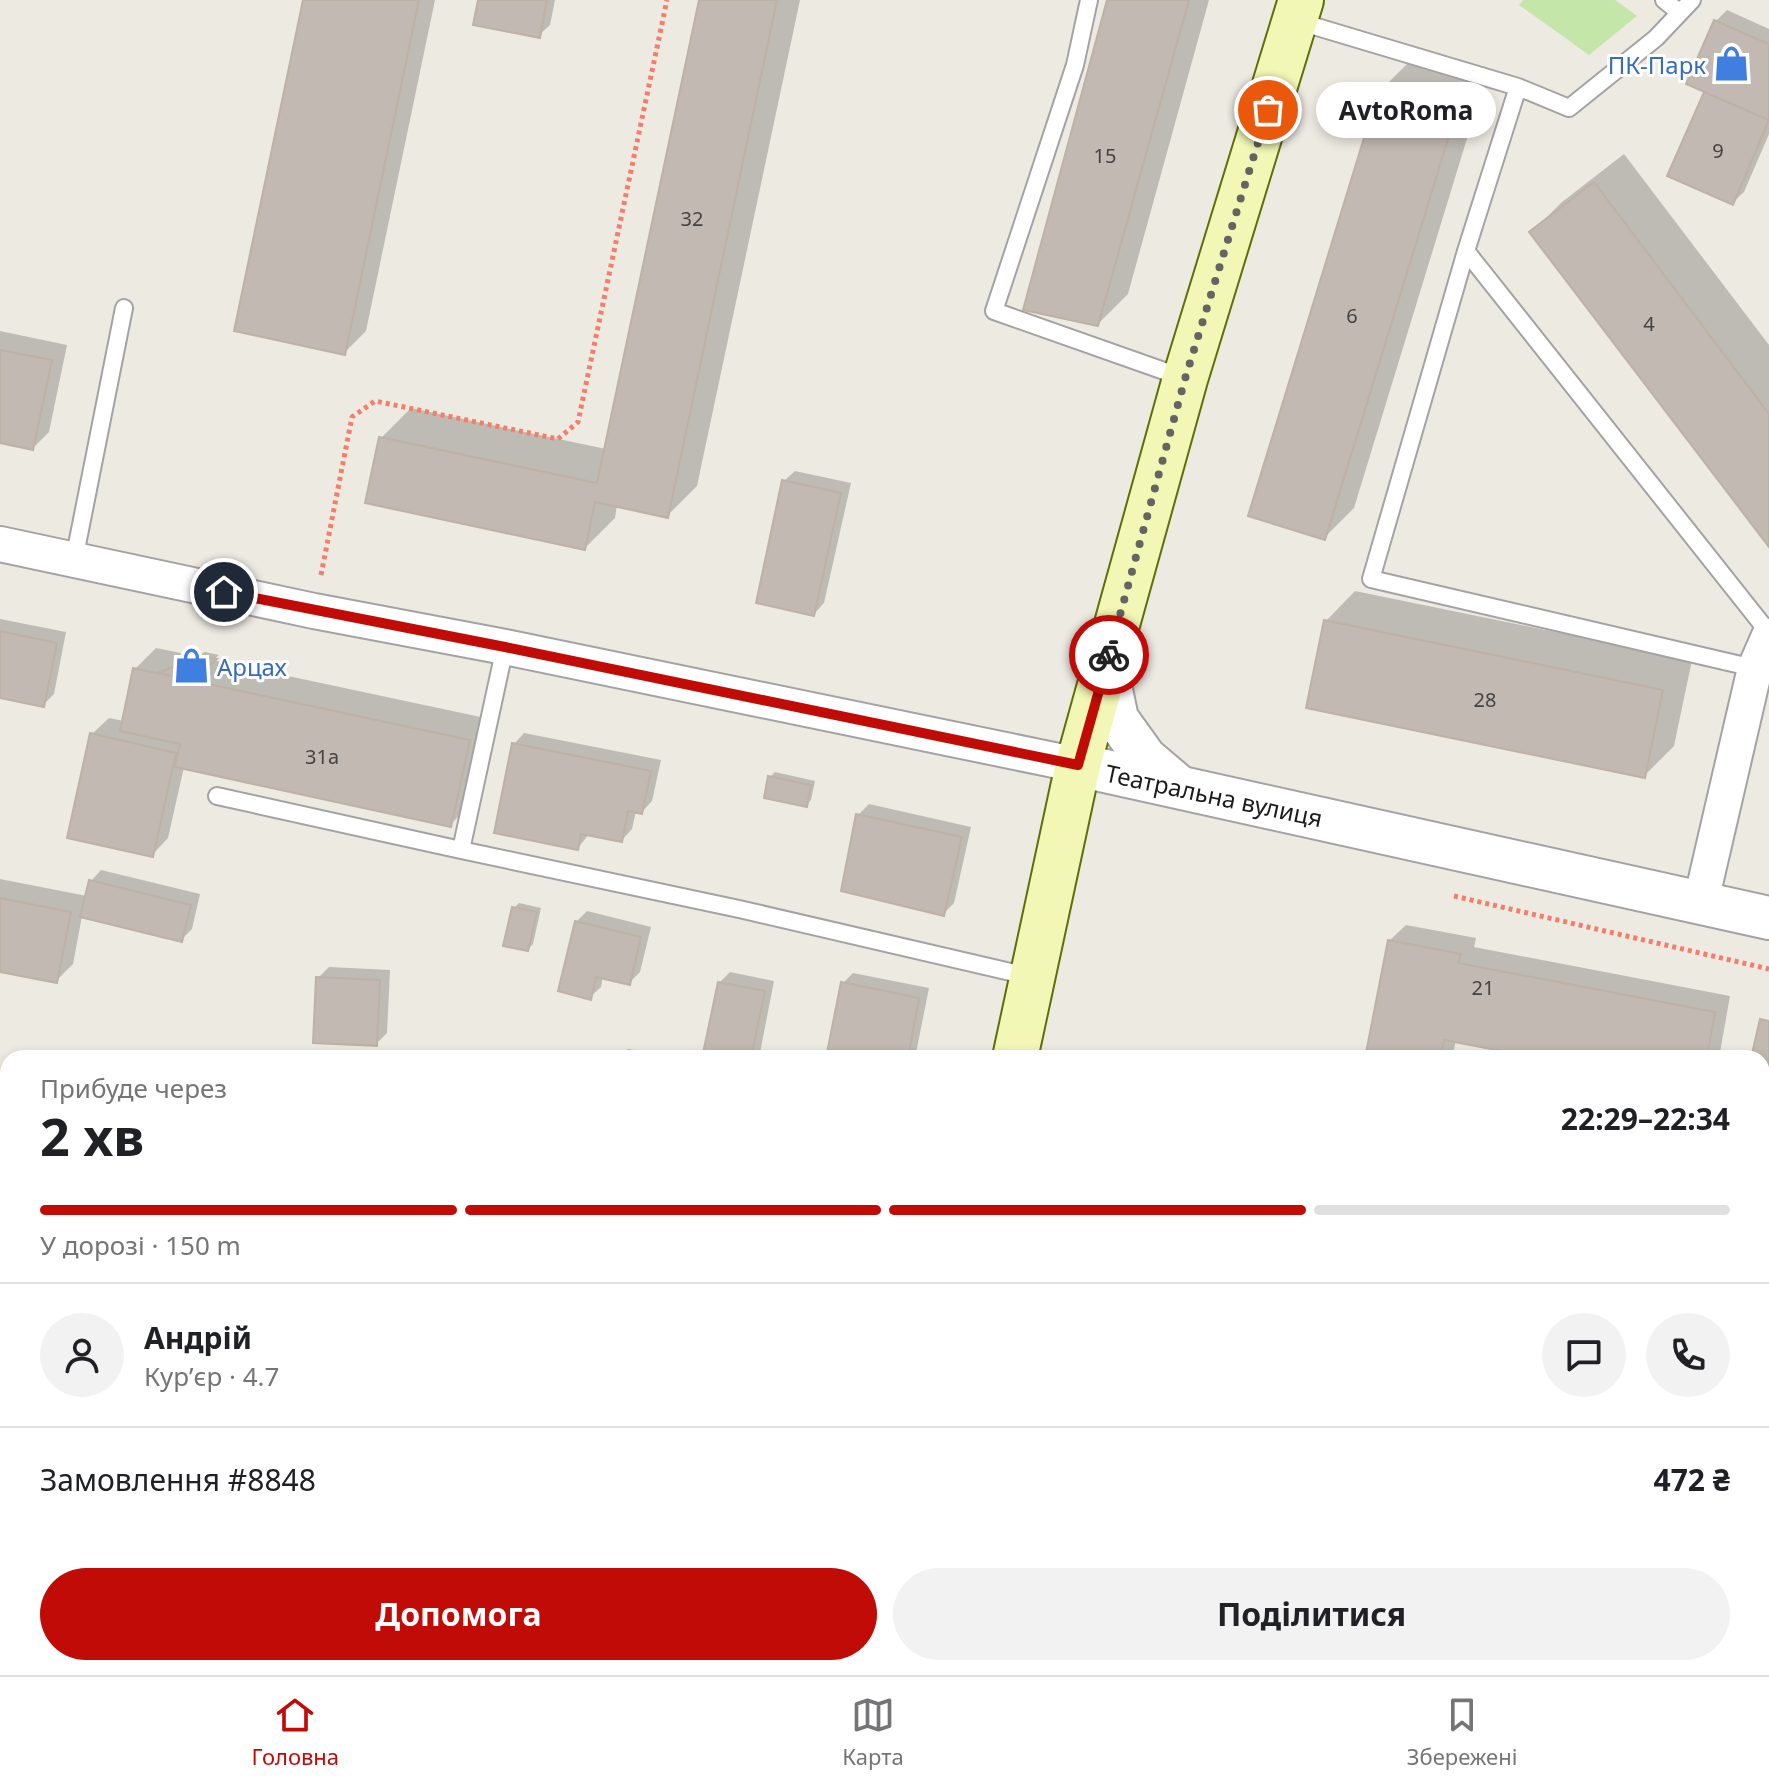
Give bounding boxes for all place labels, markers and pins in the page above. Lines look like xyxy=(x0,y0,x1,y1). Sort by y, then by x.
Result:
shop icon: ПК-Парк xyxy=(1713,45,1751,83)
place label: ПК-Парк xyxy=(1608,48,1706,81)
pin xyxy=(1234,76,1302,144)
callout: AvtoRoma xyxy=(1316,82,1496,138)
pin xyxy=(190,558,258,626)
shop icon: Арцах xyxy=(172,647,210,685)
place label: Арцах xyxy=(217,650,287,683)

